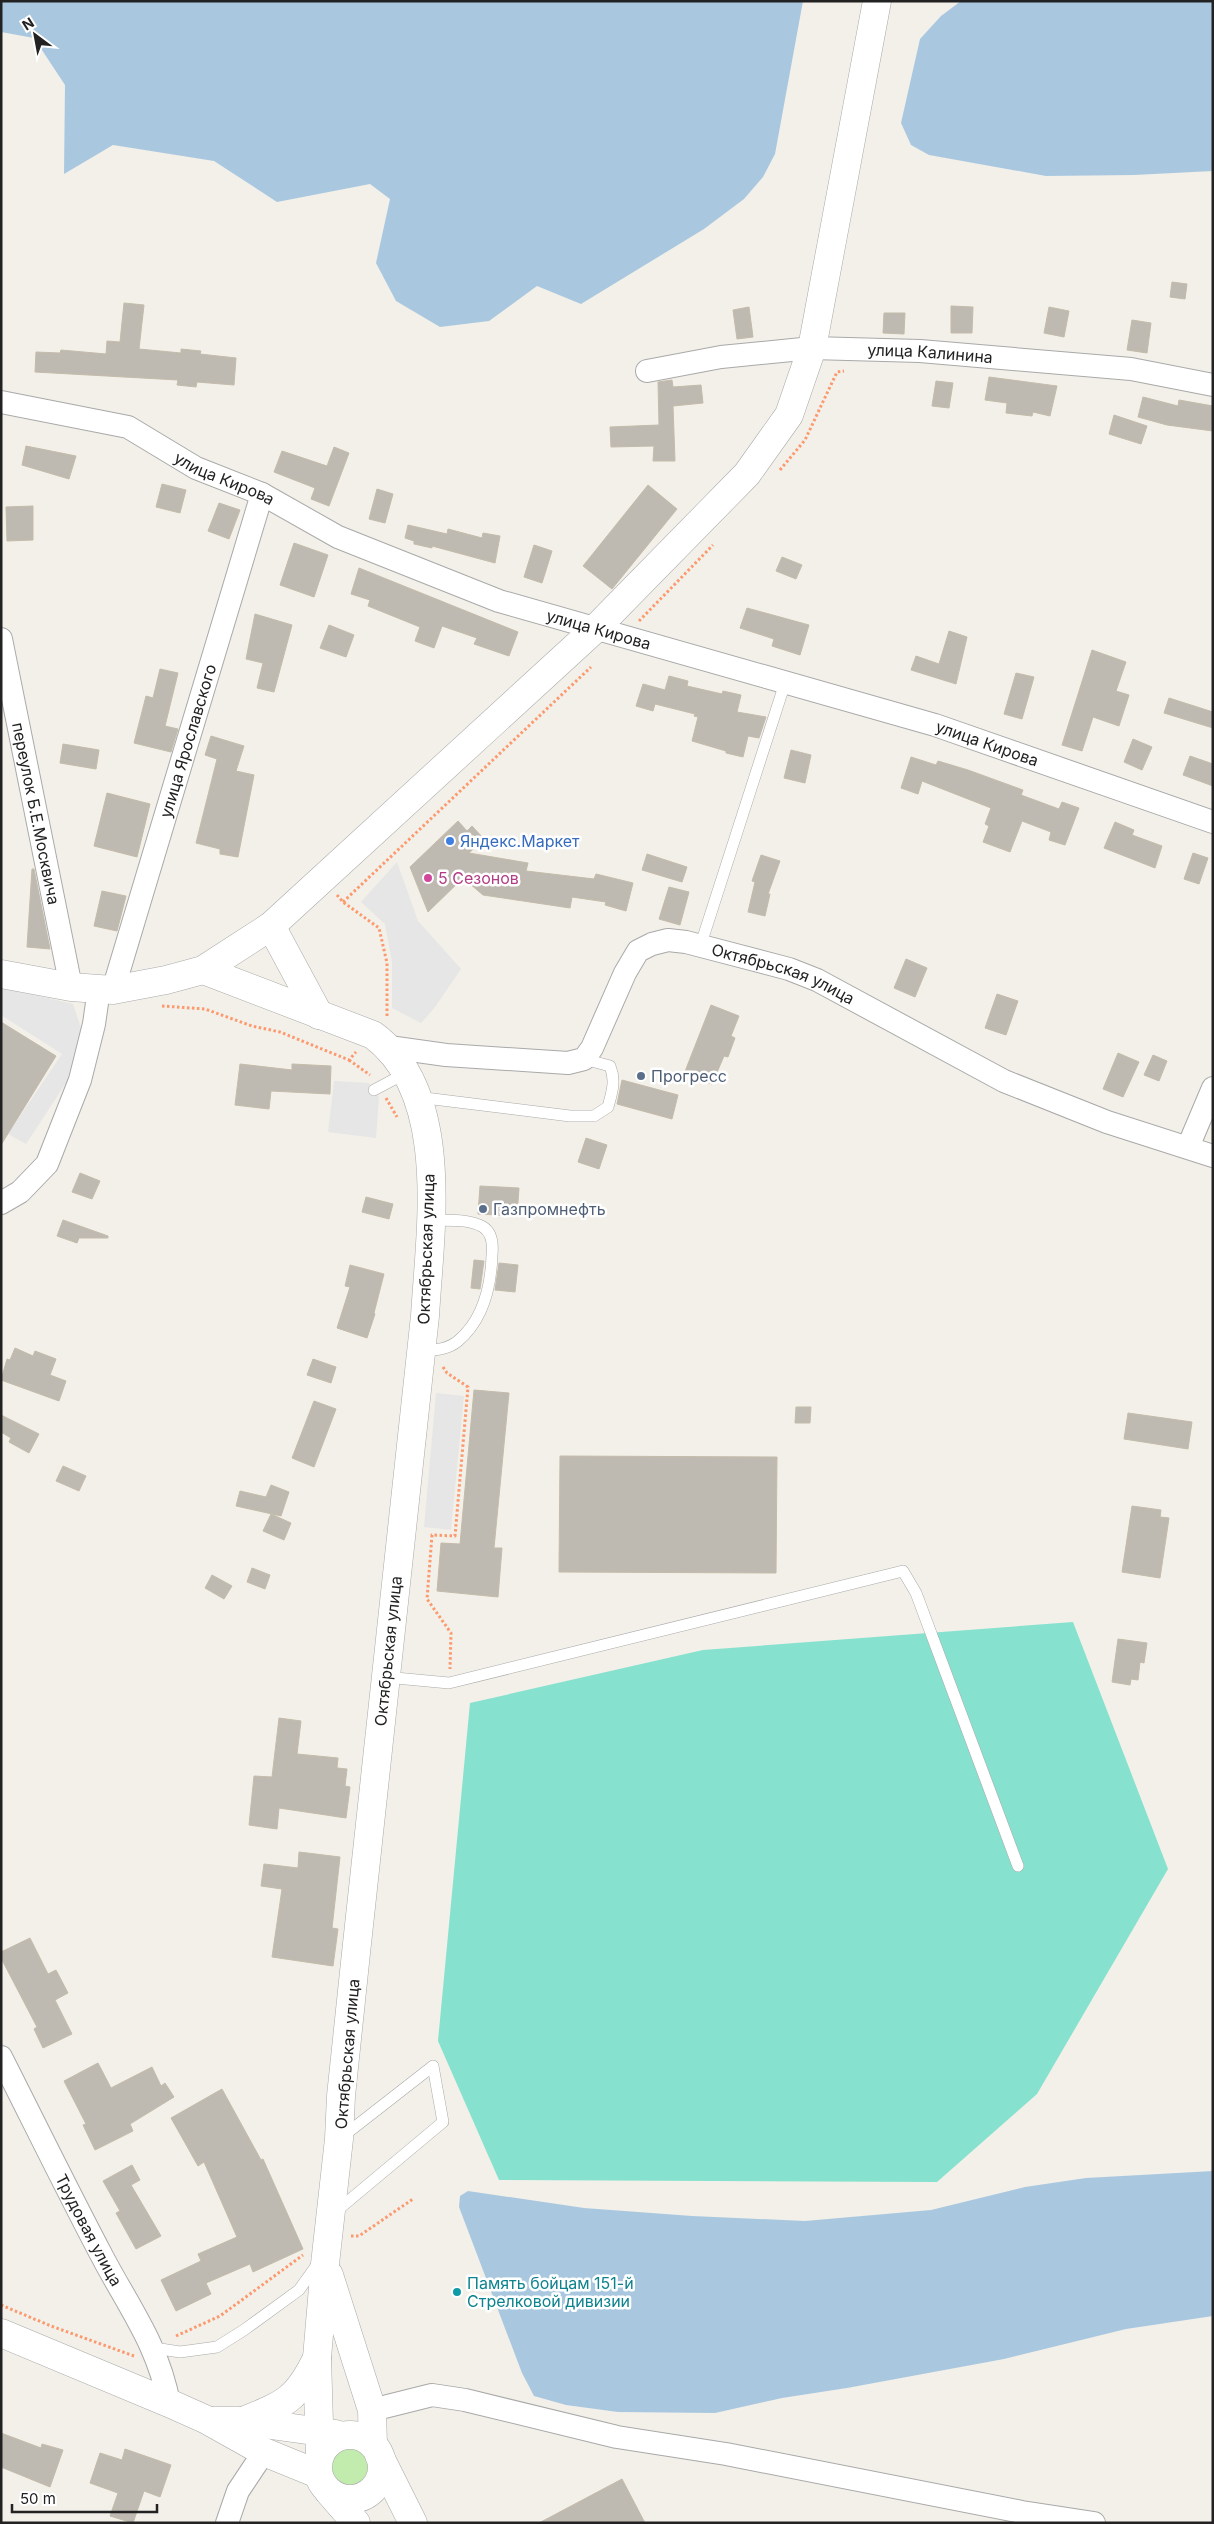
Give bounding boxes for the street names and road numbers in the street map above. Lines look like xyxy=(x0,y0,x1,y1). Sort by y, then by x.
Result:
street label: улица Калинина xyxy=(867,340,994,367)
street label: улица Кирова xyxy=(171,447,278,509)
street label: улица Кирова xyxy=(544,605,653,654)
street label: улица Ярославского xyxy=(155,662,220,820)
street label: улица Кирова xyxy=(933,716,1041,770)
street label: переулок Б.Е.Москвича xyxy=(8,721,64,906)
street label: Октябрьская улица xyxy=(709,939,858,1008)
street label: Октябрьская улица xyxy=(413,1173,439,1325)
street label: Октябрьская улица xyxy=(370,1575,406,1727)
street label: Октябрьская улица xyxy=(330,1978,364,2130)
street label: Трудовая улица xyxy=(51,2171,126,2290)

